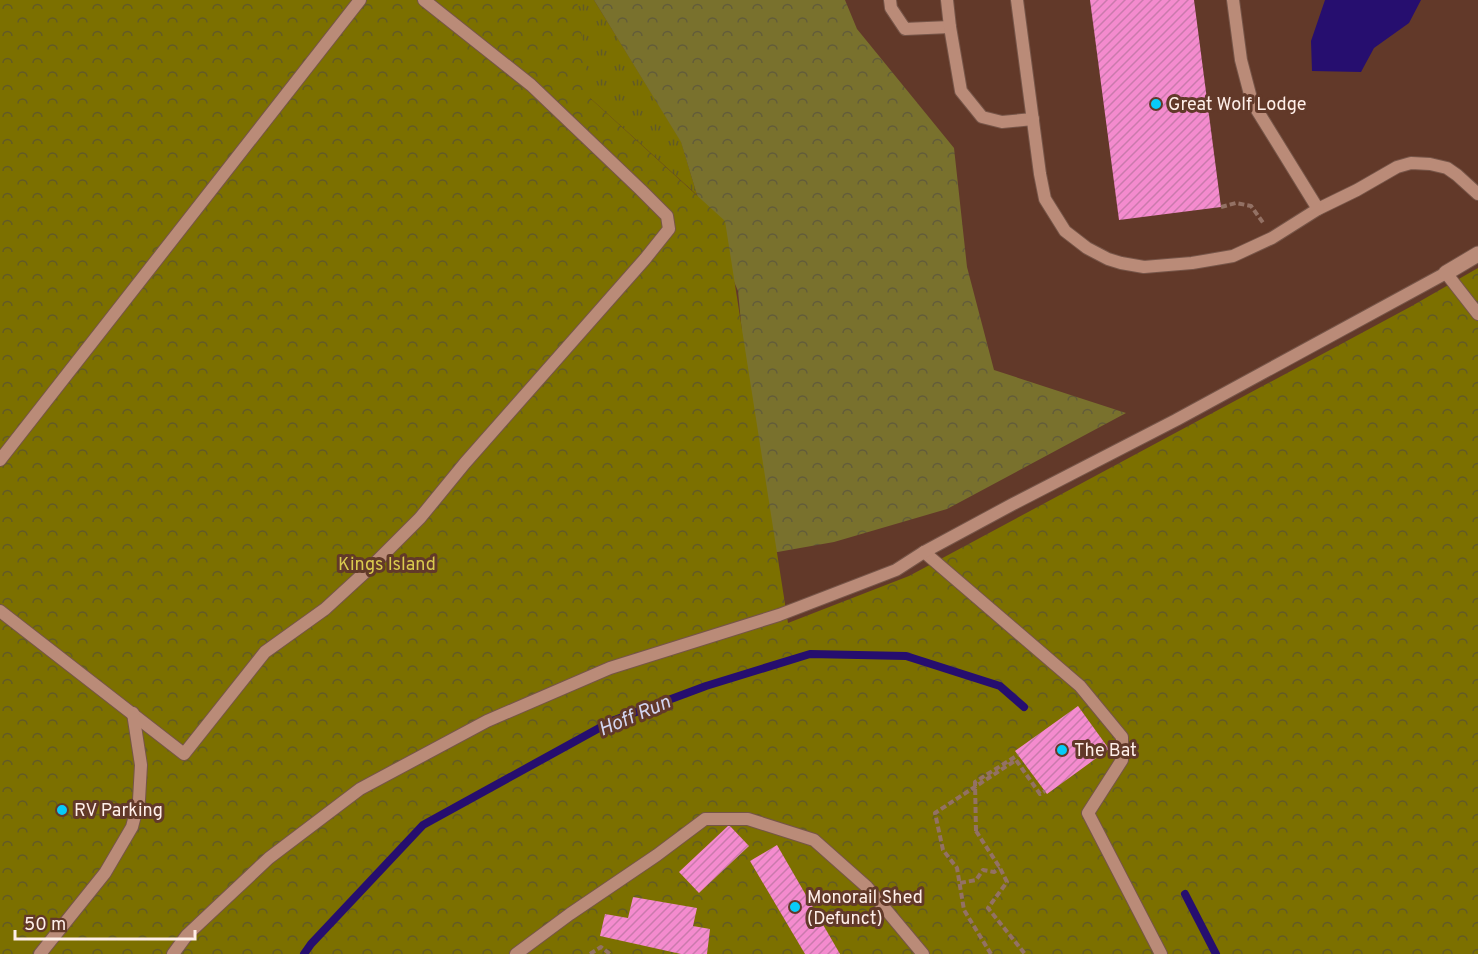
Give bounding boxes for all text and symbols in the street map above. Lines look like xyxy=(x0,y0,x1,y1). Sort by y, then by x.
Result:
place label: Great Wolf Lodge xyxy=(1168,94,1306,117)
marker: Great Wolf Lodge xyxy=(1149,97,1163,111)
park label: Kings Island xyxy=(338,554,436,577)
water label: Hoff Run xyxy=(595,690,675,744)
place label: The Bat xyxy=(1074,740,1137,763)
marker: The Bat xyxy=(1055,743,1069,757)
place label: RV Parking xyxy=(74,800,163,823)
marker: RV Parking xyxy=(55,803,69,817)
place label: Monorail Shed (Defunct) xyxy=(807,887,923,931)
marker: Monorail Shed (Defunct) xyxy=(788,900,802,914)
scale bar xyxy=(15,903,195,941)
text: 50 m xyxy=(24,914,66,937)

